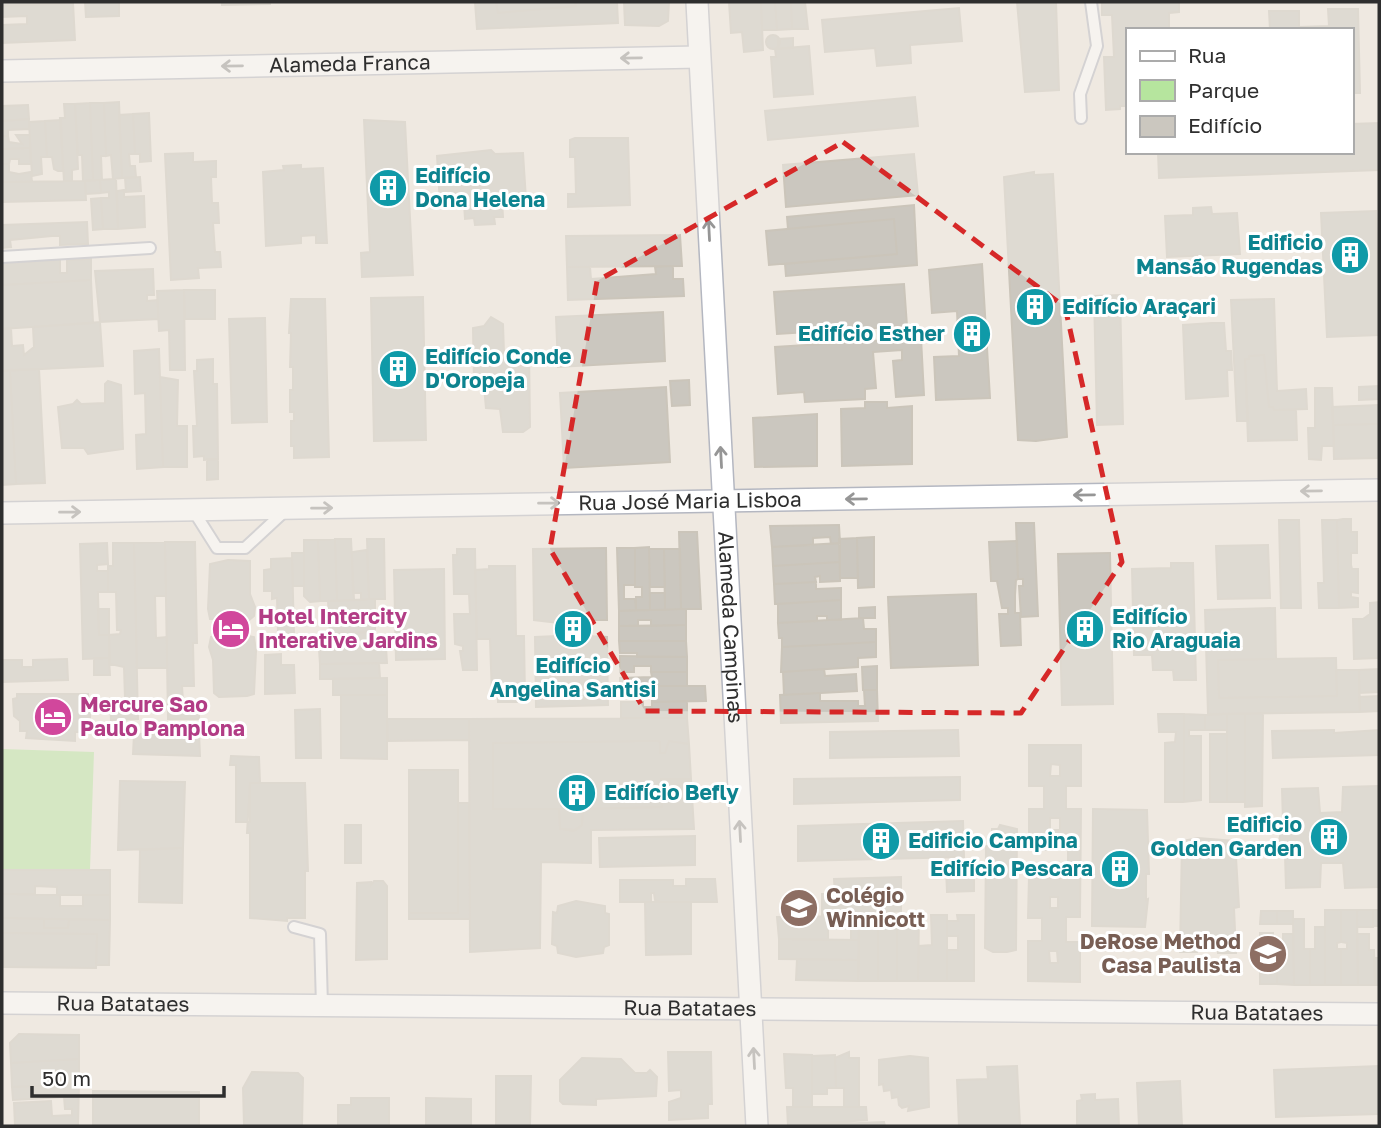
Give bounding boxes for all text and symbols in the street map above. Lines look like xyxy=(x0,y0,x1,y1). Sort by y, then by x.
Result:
legend xyxy=(1126,28,1353,154)
text: Rua xyxy=(1188,42,1226,68)
street label: Alameda Franca xyxy=(269,48,431,78)
one-way arrow xyxy=(620,51,643,65)
one-way arrow xyxy=(221,59,244,73)
text: Parque xyxy=(1188,77,1259,103)
text: Edifício xyxy=(1188,112,1262,138)
place label: Edifício Dona Helena xyxy=(415,162,545,212)
building icon: Edifício Dona Helena xyxy=(367,167,409,209)
one-way arrow xyxy=(702,219,715,242)
place label: Edificio Mansão Rugendas xyxy=(1136,229,1323,279)
building icon: Edificio Mansão Rugendas xyxy=(1329,234,1371,276)
building icon: Edifício Araçari xyxy=(1014,286,1056,328)
place label: Edifício Araçari xyxy=(1062,293,1216,319)
building icon: Edifício Esther xyxy=(951,313,993,355)
place label: Edifício Esther xyxy=(798,320,945,346)
place label: Edifício Conde D'Oropeja xyxy=(425,343,571,393)
building icon: Edifício Conde D'Oropeja xyxy=(377,348,419,390)
one-way arrow xyxy=(714,446,727,469)
one-way arrow xyxy=(1300,484,1323,498)
street label: Rua José Maria Lisboa xyxy=(578,486,802,515)
one-way arrow xyxy=(1072,488,1095,502)
one-way arrow xyxy=(845,492,868,505)
one-way arrow xyxy=(538,497,561,510)
one-way arrow xyxy=(310,501,333,514)
one-way arrow xyxy=(58,505,81,519)
street label: Alameda Campinas xyxy=(713,530,749,724)
place label: Hotel Intercity Interative Jardins xyxy=(258,603,438,653)
place label: Edifício Rio Araguaia xyxy=(1112,603,1241,653)
hotel icon: Hotel Intercity Interative Jardins xyxy=(210,608,252,650)
building icon: Edifício Angelina Santisi xyxy=(552,608,594,650)
building icon: Edifício Rio Araguaia xyxy=(1064,608,1106,650)
place label: Edifício Angelina Santisi xyxy=(490,652,656,702)
place label: Mercure Sao Paulo Pamplona xyxy=(80,691,245,741)
hotel icon: Mercure Sao Paulo Pamplona xyxy=(32,696,74,738)
building icon: Edifício Befly xyxy=(556,772,598,814)
place label: Edifício Befly xyxy=(604,779,739,805)
place label: Edificio Golden Garden xyxy=(1150,811,1302,861)
building icon: Edificio Golden Garden xyxy=(1308,816,1350,858)
one-way arrow xyxy=(734,820,747,843)
building icon: Edificio Campina xyxy=(860,820,902,862)
place label: Edificio Campina xyxy=(908,827,1078,853)
building icon: Edifício Pescara xyxy=(1099,848,1141,890)
place label: Edifício Pescara xyxy=(930,855,1093,881)
place label: Colégio Winnicott xyxy=(826,882,925,932)
school or university icon: Colégio Winnicott xyxy=(778,887,820,929)
place label: DeRose Method Casa Paulista xyxy=(1080,928,1241,978)
school or university icon: DeRose Method Casa Paulista xyxy=(1247,933,1289,975)
street label: Rua Batataes xyxy=(56,989,190,1016)
street label: Rua Batataes xyxy=(623,994,757,1021)
street label: Rua Batataes xyxy=(1190,998,1324,1026)
one-way arrow xyxy=(747,1047,760,1070)
scale bar xyxy=(32,1054,224,1098)
text: 50 m xyxy=(42,1065,91,1091)

